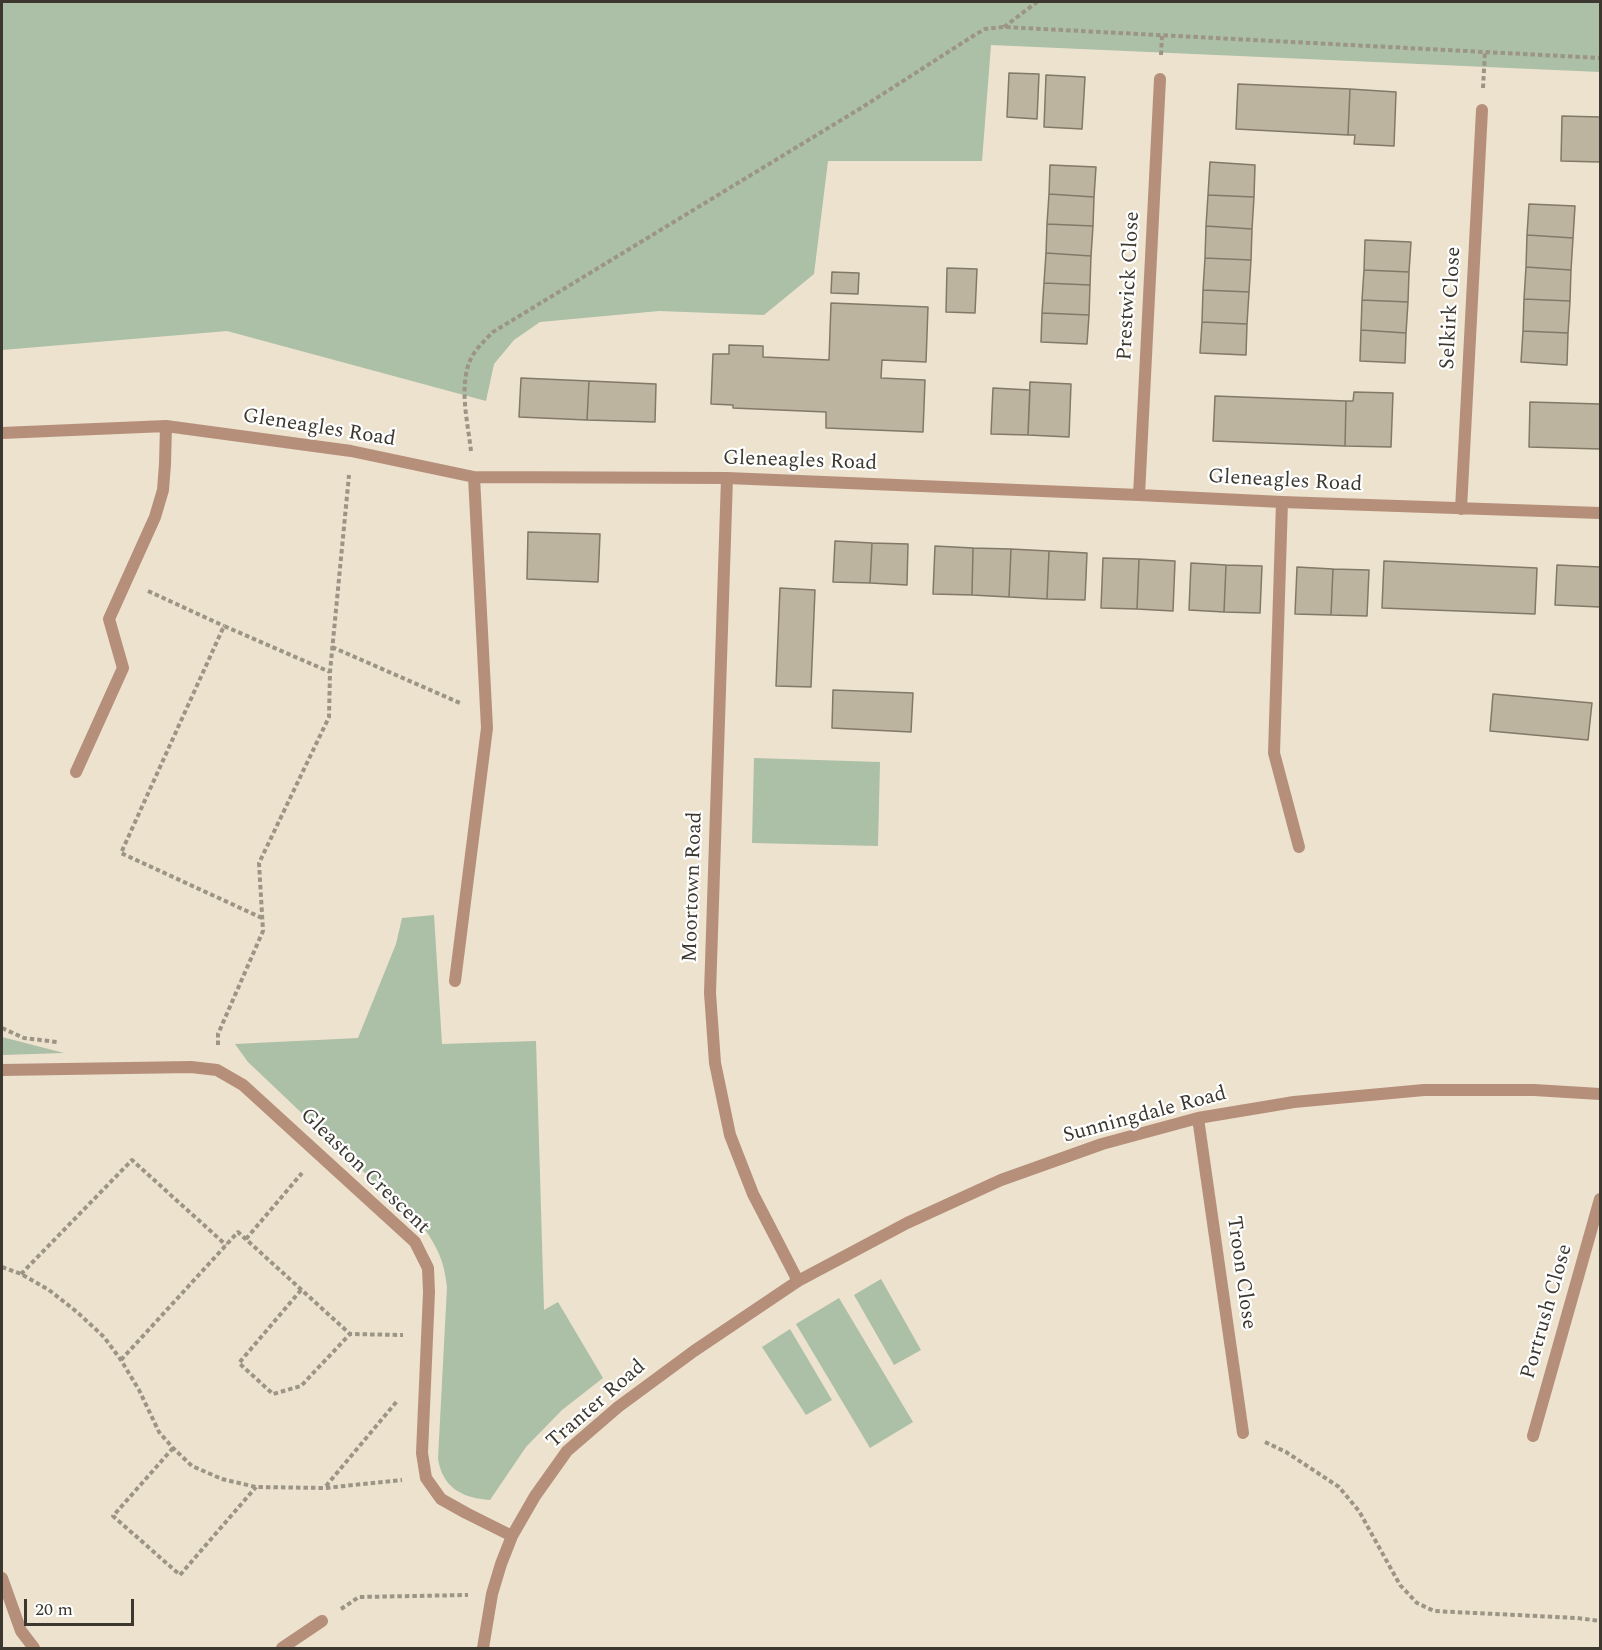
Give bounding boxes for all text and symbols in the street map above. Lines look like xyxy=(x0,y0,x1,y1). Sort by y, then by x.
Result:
street label: Prestwick Close xyxy=(1114,211,1146,361)
street label: Selkirk Close xyxy=(1436,246,1468,370)
street label: Gleneagles Road xyxy=(241,404,397,454)
street label: Gleneagles Road xyxy=(722,447,878,477)
street label: Gleneagles Road xyxy=(1207,465,1363,499)
street label: Moortown Road xyxy=(679,811,709,963)
street label: Sunningdale Road xyxy=(1061,1082,1229,1150)
street label: Gleaston Crescent xyxy=(294,1104,434,1240)
street label: Troon Close xyxy=(1220,1215,1260,1331)
street label: Portrush Close xyxy=(1517,1242,1579,1382)
street label: Tranter Road xyxy=(542,1355,652,1455)
scale bar xyxy=(27,1587,136,1625)
text: 20 m xyxy=(35,1596,73,1623)

